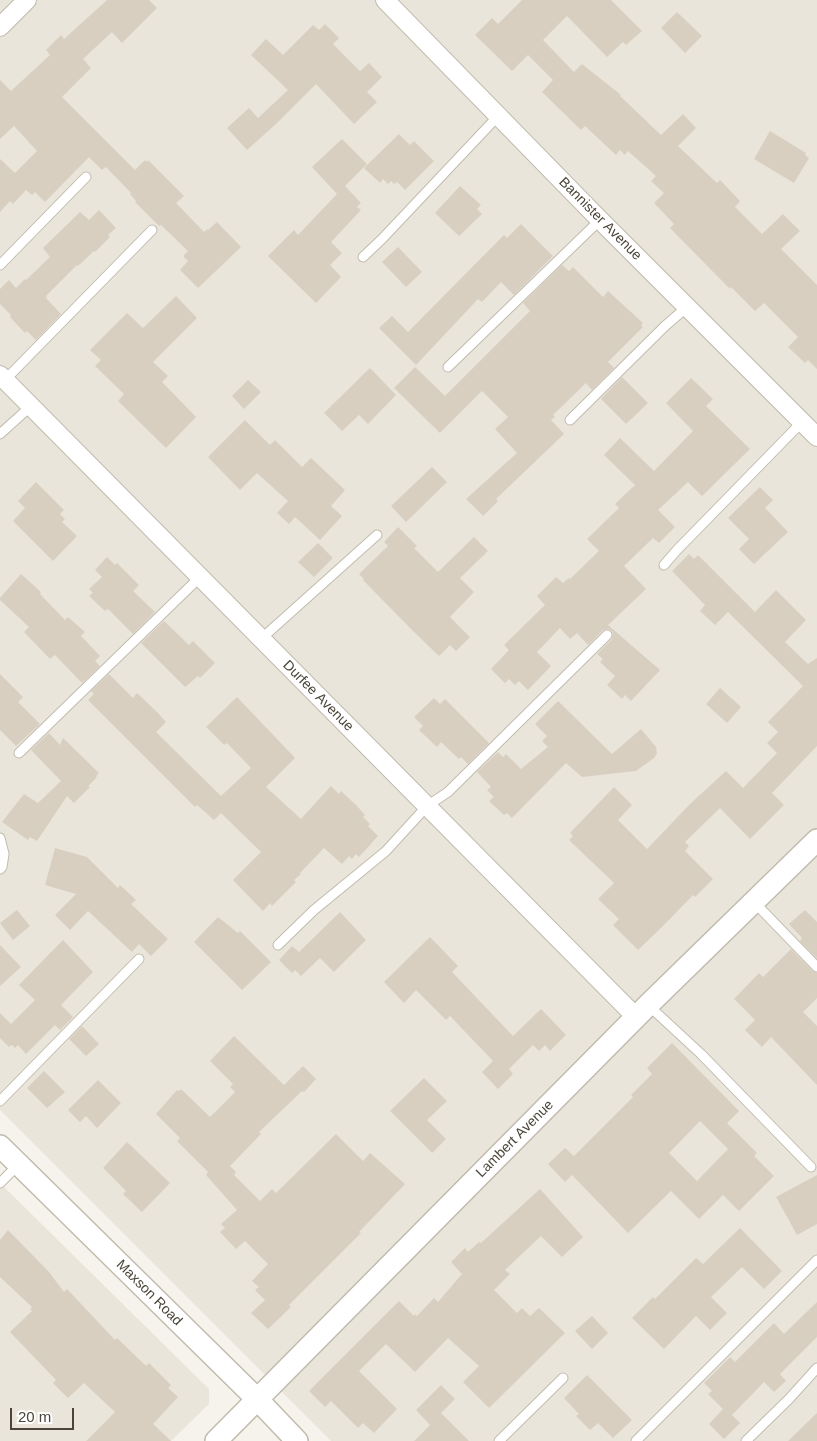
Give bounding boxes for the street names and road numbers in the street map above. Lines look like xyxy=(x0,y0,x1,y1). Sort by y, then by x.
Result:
street label: Bannister Avenue xyxy=(555,174,645,264)
street label: Durfee Avenue xyxy=(279,657,357,735)
street label: Lambert Avenue xyxy=(473,1097,557,1181)
street label: Maxson Road xyxy=(113,1257,185,1329)

